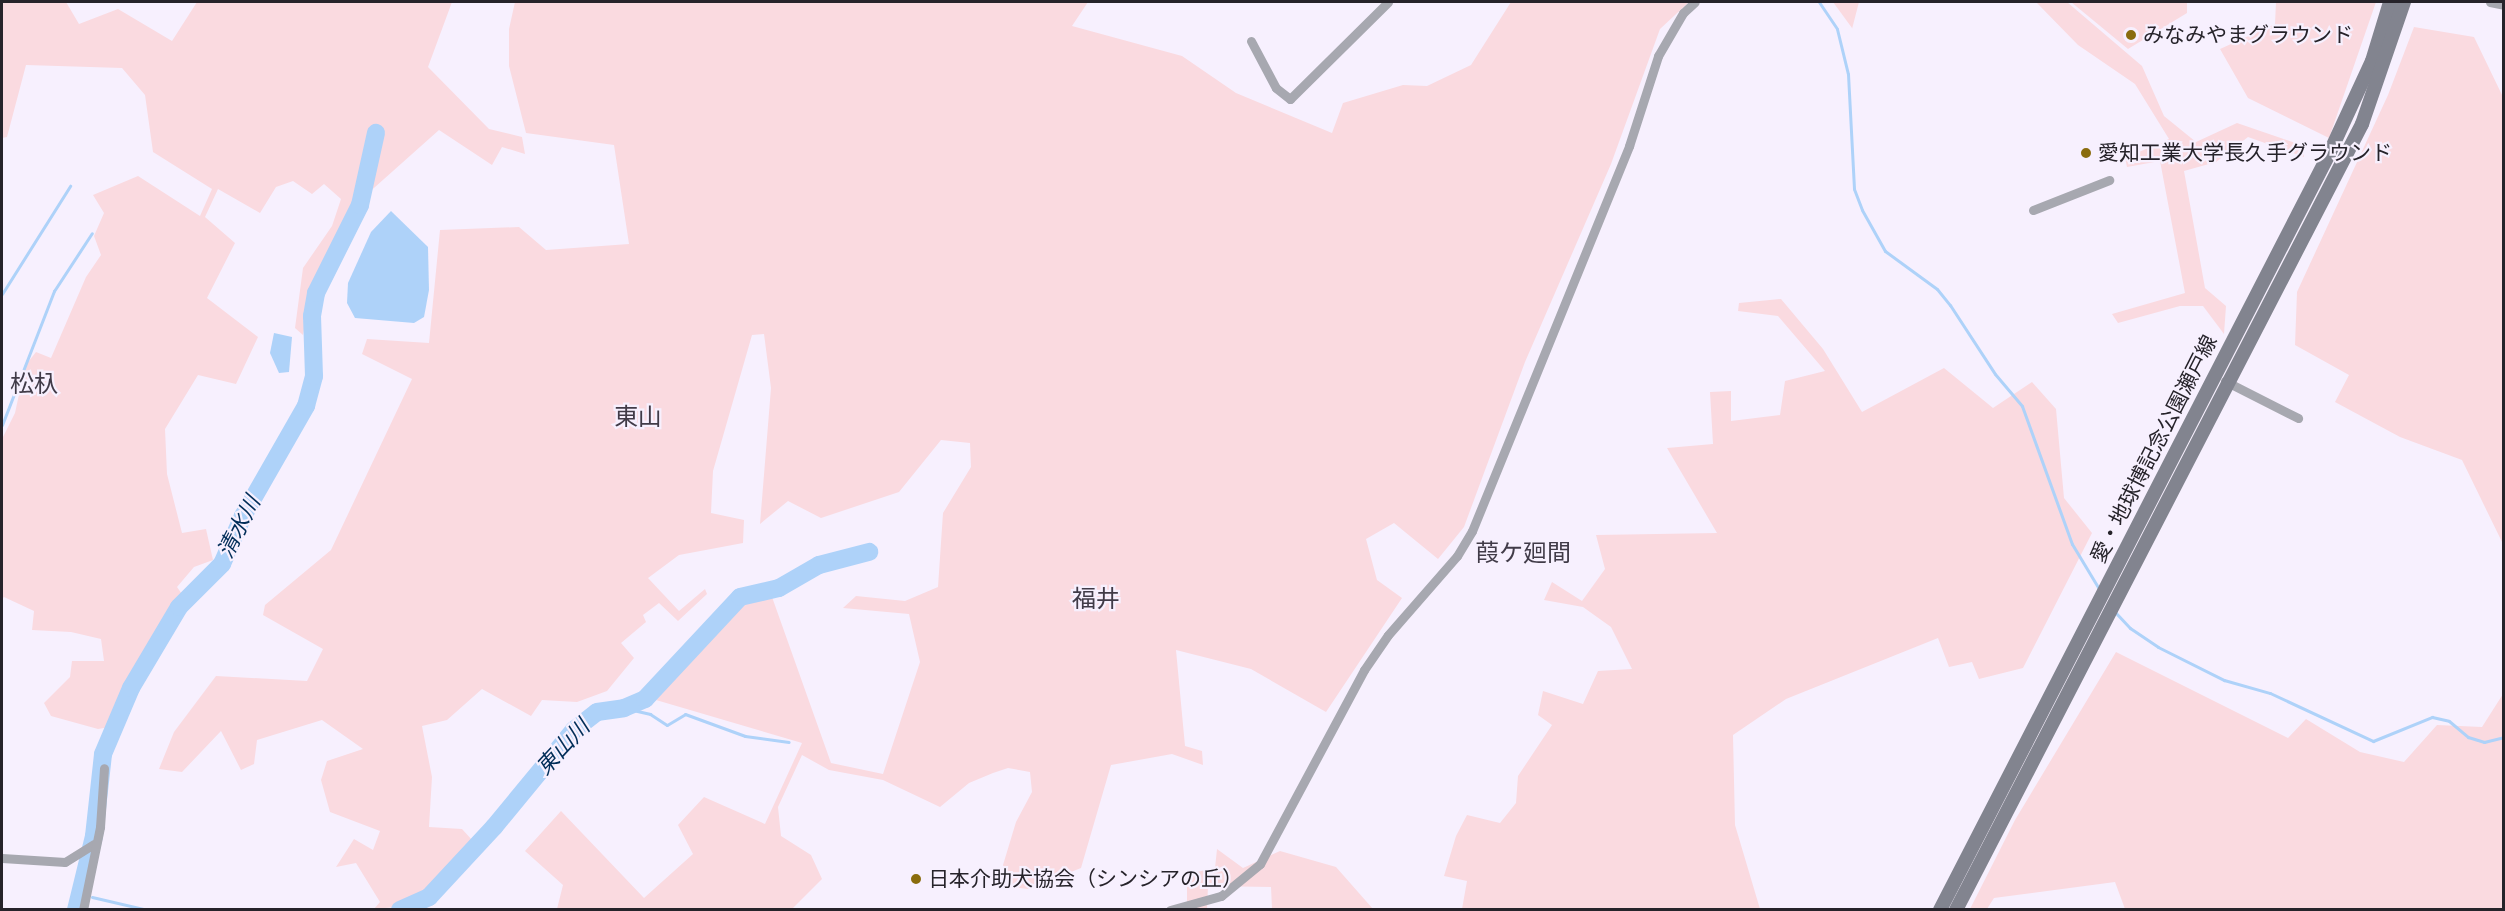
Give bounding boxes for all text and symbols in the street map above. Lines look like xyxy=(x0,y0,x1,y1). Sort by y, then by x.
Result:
place label: みなみやまグラウンド xyxy=(2143,22,2353,48)
marker: みなみやまグラウンド xyxy=(2124,28,2138,42)
place label: 愛知工業大学長久手グラウンド xyxy=(2098,140,2392,166)
marker: 愛知工業大学長久手グラウンド xyxy=(2079,146,2093,160)
street label: 愛・地球博記念公園瀬戸線 xyxy=(2086,331,2222,567)
district label: 松杁 xyxy=(10,370,58,398)
district label: 東山 xyxy=(614,403,662,431)
water label: 清水川 xyxy=(212,492,266,562)
district label: 葭ケ廻間 xyxy=(1475,539,1571,567)
district label: 福井 xyxy=(1072,585,1120,613)
water label: 東山川 xyxy=(531,714,595,780)
place label: 日本介助犬協会（シンシアの丘） xyxy=(928,866,1243,892)
marker: 日本介助犬協会（シンシアの丘） xyxy=(909,872,923,886)

